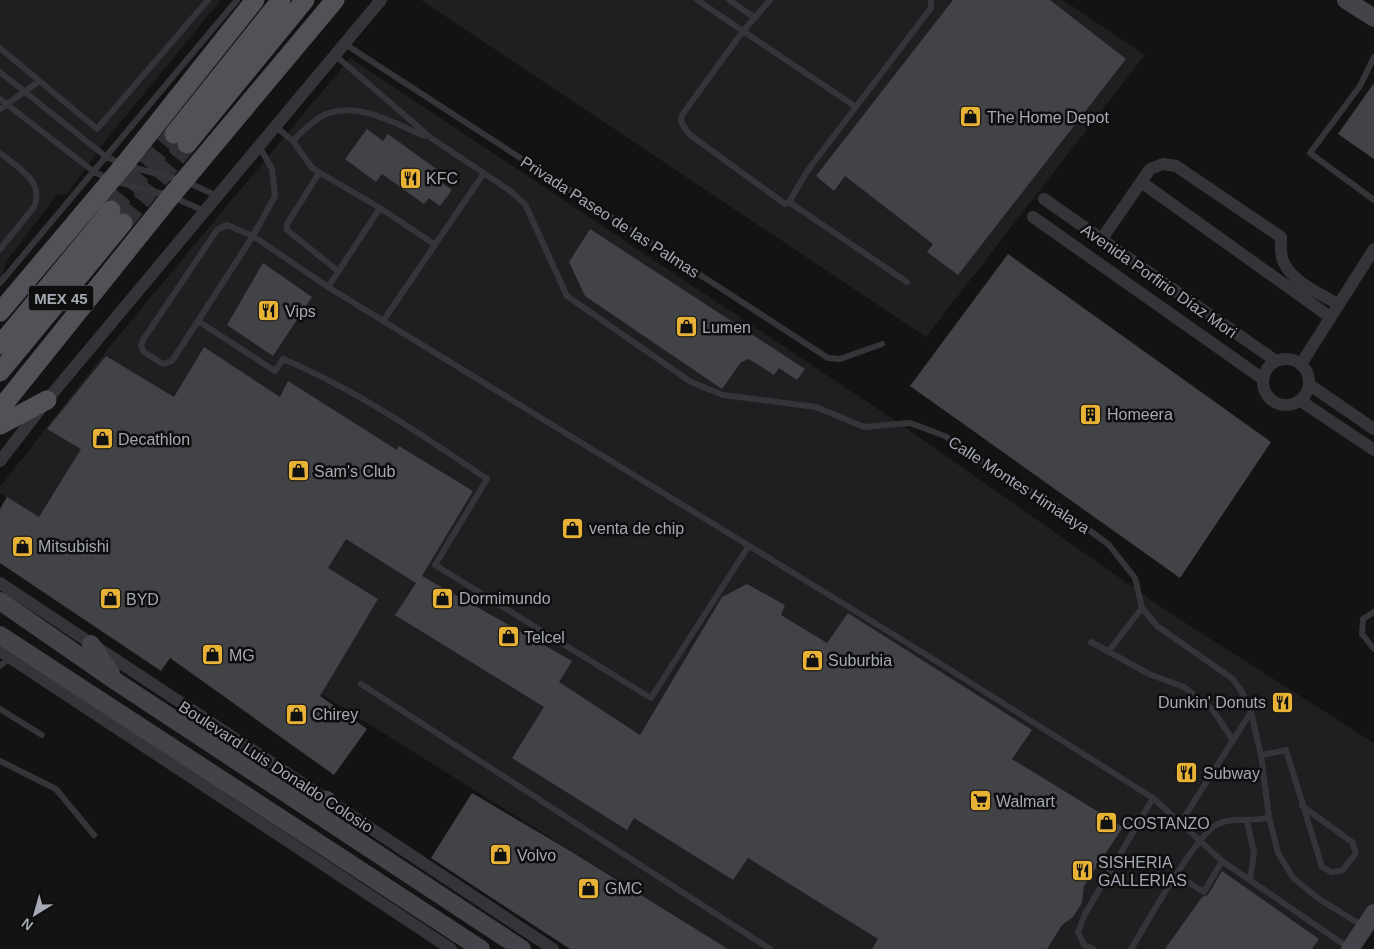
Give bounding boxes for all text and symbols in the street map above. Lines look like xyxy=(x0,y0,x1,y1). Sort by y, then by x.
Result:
shop icon: The Home Depot xyxy=(959,105,983,129)
place label: The Home Depot xyxy=(987,109,1109,126)
street label: Privada Paseo de las Palmas xyxy=(518,153,702,281)
restaurant icon: KFC xyxy=(398,166,422,190)
place label: KFC xyxy=(426,170,458,187)
street label: Avenida Porfirio Díaz Mori xyxy=(1078,221,1240,341)
road number: MEX 45 xyxy=(28,286,94,310)
restaurant icon: Vips xyxy=(257,299,281,323)
place label: Vips xyxy=(285,303,316,320)
shop icon: Lumen xyxy=(674,315,698,339)
place label: Lumen xyxy=(702,319,751,336)
building icon: Homeera xyxy=(1079,402,1103,426)
place label: Homeera xyxy=(1107,406,1173,423)
shop icon: Decathlon xyxy=(90,427,114,451)
place label: Decathlon xyxy=(118,431,190,448)
street label: Calle Montes Himalaya xyxy=(945,433,1093,537)
shop icon: Sam's Club xyxy=(286,459,310,483)
place label: Sam's Club xyxy=(314,463,395,480)
shop icon: venta de chip xyxy=(561,516,585,540)
place label: venta de chip xyxy=(589,520,684,537)
shop icon: Mitsubishi xyxy=(10,534,34,558)
place label: Mitsubishi xyxy=(38,538,109,555)
shop icon: Dormimundo xyxy=(431,586,455,610)
shop icon: BYD xyxy=(98,587,122,611)
place label: Dormimundo xyxy=(459,590,551,607)
place label: BYD xyxy=(126,591,159,608)
shop icon: Telcel xyxy=(496,625,520,649)
place label: Telcel xyxy=(524,629,565,646)
shop icon: MG xyxy=(201,643,225,667)
place label: MG xyxy=(229,647,255,664)
shop icon: Suburbia xyxy=(800,648,824,672)
place label: Suburbia xyxy=(828,652,892,669)
restaurant icon: Dunkin' Donuts xyxy=(1270,690,1294,714)
place label: Dunkin' Donuts xyxy=(1158,694,1266,711)
street label: Boulevard Luis Donaldo Colosio xyxy=(176,698,376,836)
shop icon: Chirey xyxy=(284,702,308,726)
place label: Chirey xyxy=(312,706,358,723)
restaurant icon: Subway xyxy=(1175,761,1199,785)
place label: Subway xyxy=(1203,765,1260,782)
supermarket icon: Walmart xyxy=(968,789,992,813)
place label: Walmart xyxy=(996,793,1056,810)
shop icon: COSTANZO xyxy=(1094,811,1118,835)
place label: COSTANZO xyxy=(1122,815,1210,832)
shop icon: Volvo xyxy=(489,843,513,867)
place label: Volvo xyxy=(517,847,556,864)
place label: SISHERIA GALLERIAS xyxy=(1098,854,1187,889)
restaurant icon: SISHERIA GALLERIAS xyxy=(1070,859,1094,883)
shop icon: GMC xyxy=(577,876,601,900)
place label: GMC xyxy=(605,880,642,897)
north arrow xyxy=(10,889,60,939)
text: N xyxy=(18,915,36,934)

